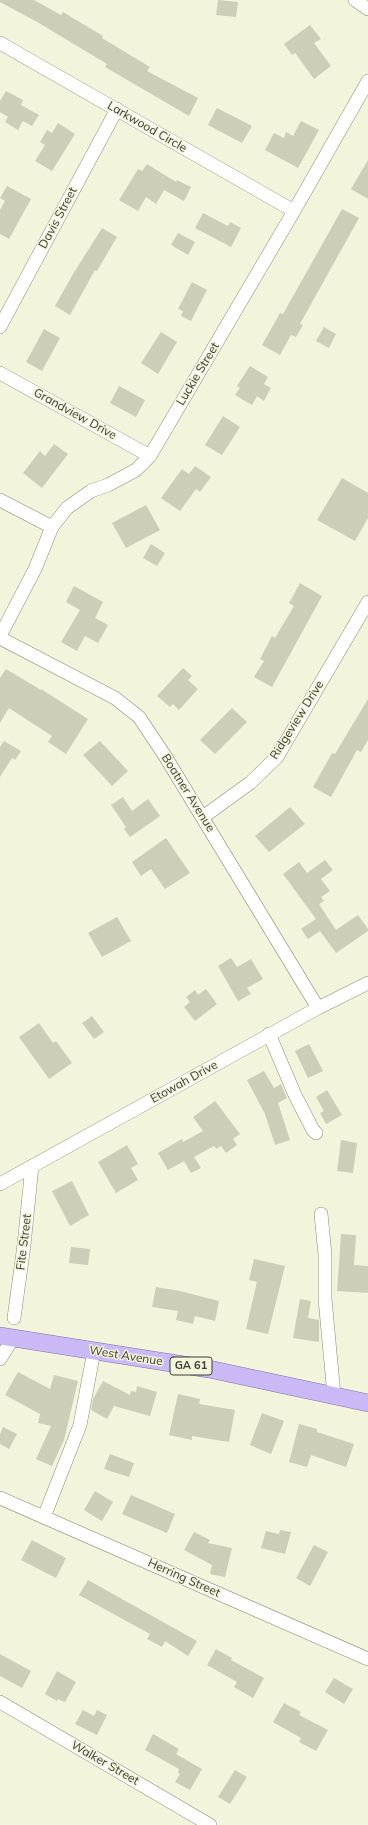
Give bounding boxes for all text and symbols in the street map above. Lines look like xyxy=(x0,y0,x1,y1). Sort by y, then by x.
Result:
street label: Larkwood Circle xyxy=(105,98,189,156)
street label: Davis Street xyxy=(36,185,80,251)
street label: Luckie Street xyxy=(174,340,222,408)
street label: Grandview Drive xyxy=(31,385,119,443)
street label: Ridgeview Drive xyxy=(267,678,327,762)
street label: Boatner Avenue xyxy=(158,751,218,835)
street label: Etowah Drive xyxy=(148,1058,220,1106)
street label: Fite Street xyxy=(13,1213,35,1271)
street label: West Avenue xyxy=(88,1343,164,1369)
road number: GA 61 xyxy=(170,1357,212,1375)
street label: Herring Street xyxy=(146,1556,222,1600)
street label: Walker Street xyxy=(69,1738,141,1788)

